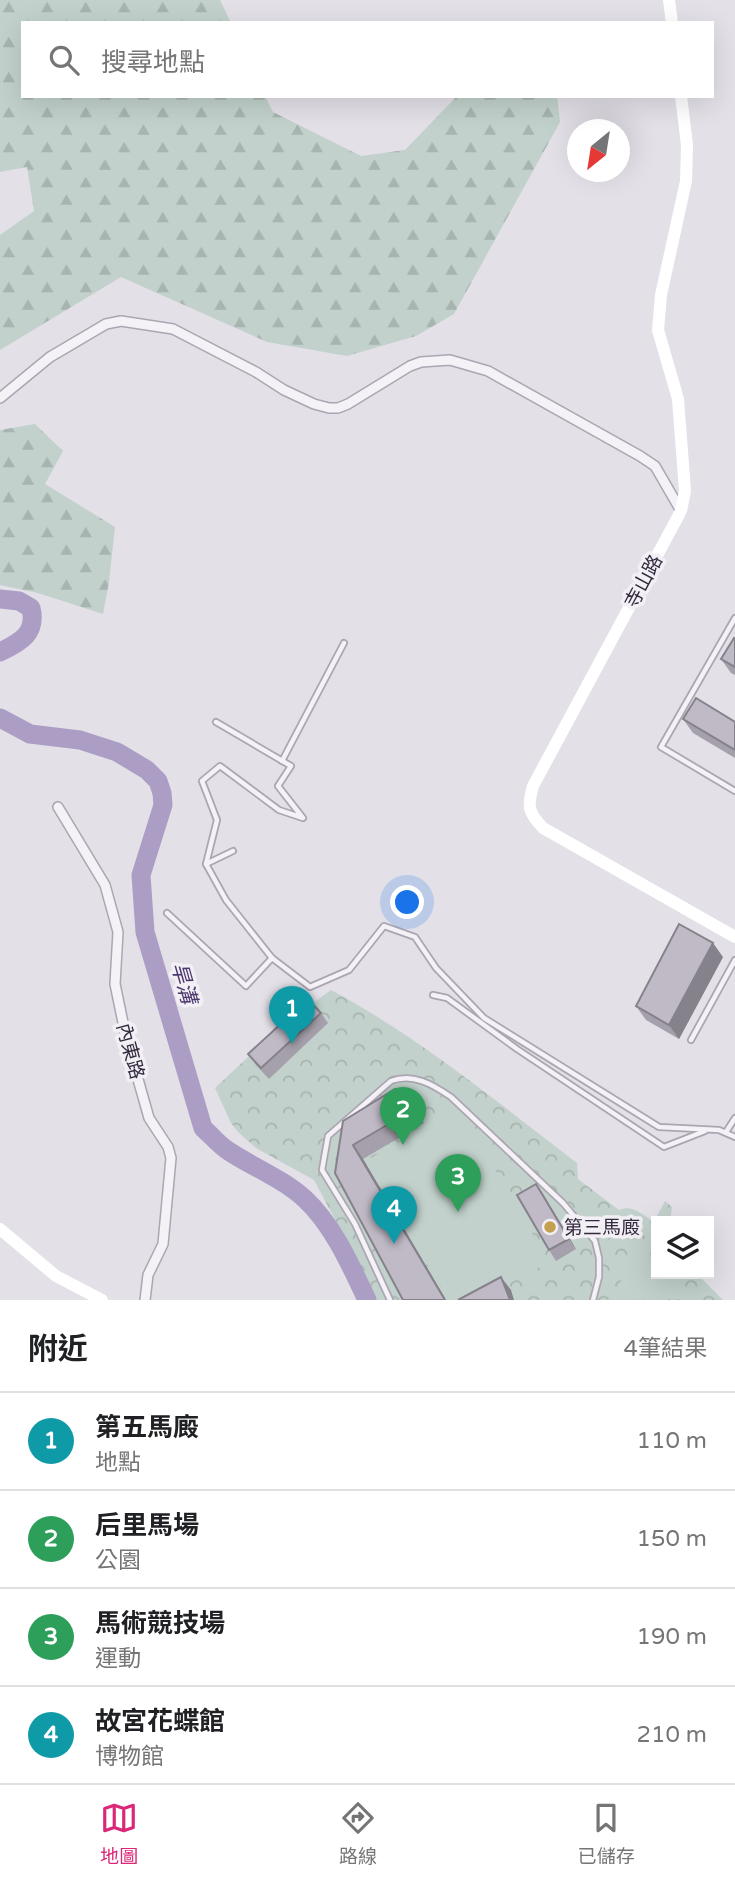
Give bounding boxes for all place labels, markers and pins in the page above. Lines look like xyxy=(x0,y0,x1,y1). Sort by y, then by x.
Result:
pin: 1 xyxy=(269,986,315,1044)
pin: 2 xyxy=(380,1087,426,1145)
pin: 3 xyxy=(435,1154,481,1212)
pin: 4 xyxy=(371,1186,417,1244)
place label: 第三馬廄 xyxy=(564,1217,640,1239)
marker: 第三馬廄 xyxy=(542,1219,558,1235)

